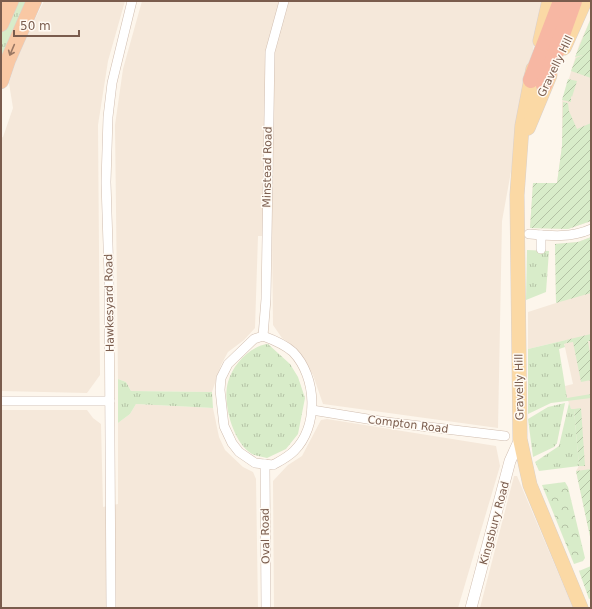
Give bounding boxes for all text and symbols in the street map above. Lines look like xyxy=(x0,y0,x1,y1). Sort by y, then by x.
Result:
scale bar xyxy=(14,12,79,38)
text: 50 m xyxy=(20,19,51,33)
street label: Gravelly Hill xyxy=(535,33,576,99)
one-way arrow xyxy=(8,43,15,55)
street label: Minstead Road xyxy=(260,126,275,208)
street label: Hawkesyard Road xyxy=(102,254,117,352)
street label: Gravelly Hill xyxy=(512,354,527,420)
street label: Compton Road xyxy=(367,413,449,436)
street label: Kingsbury Road xyxy=(477,480,512,566)
street label: Oval Road xyxy=(259,508,272,564)

